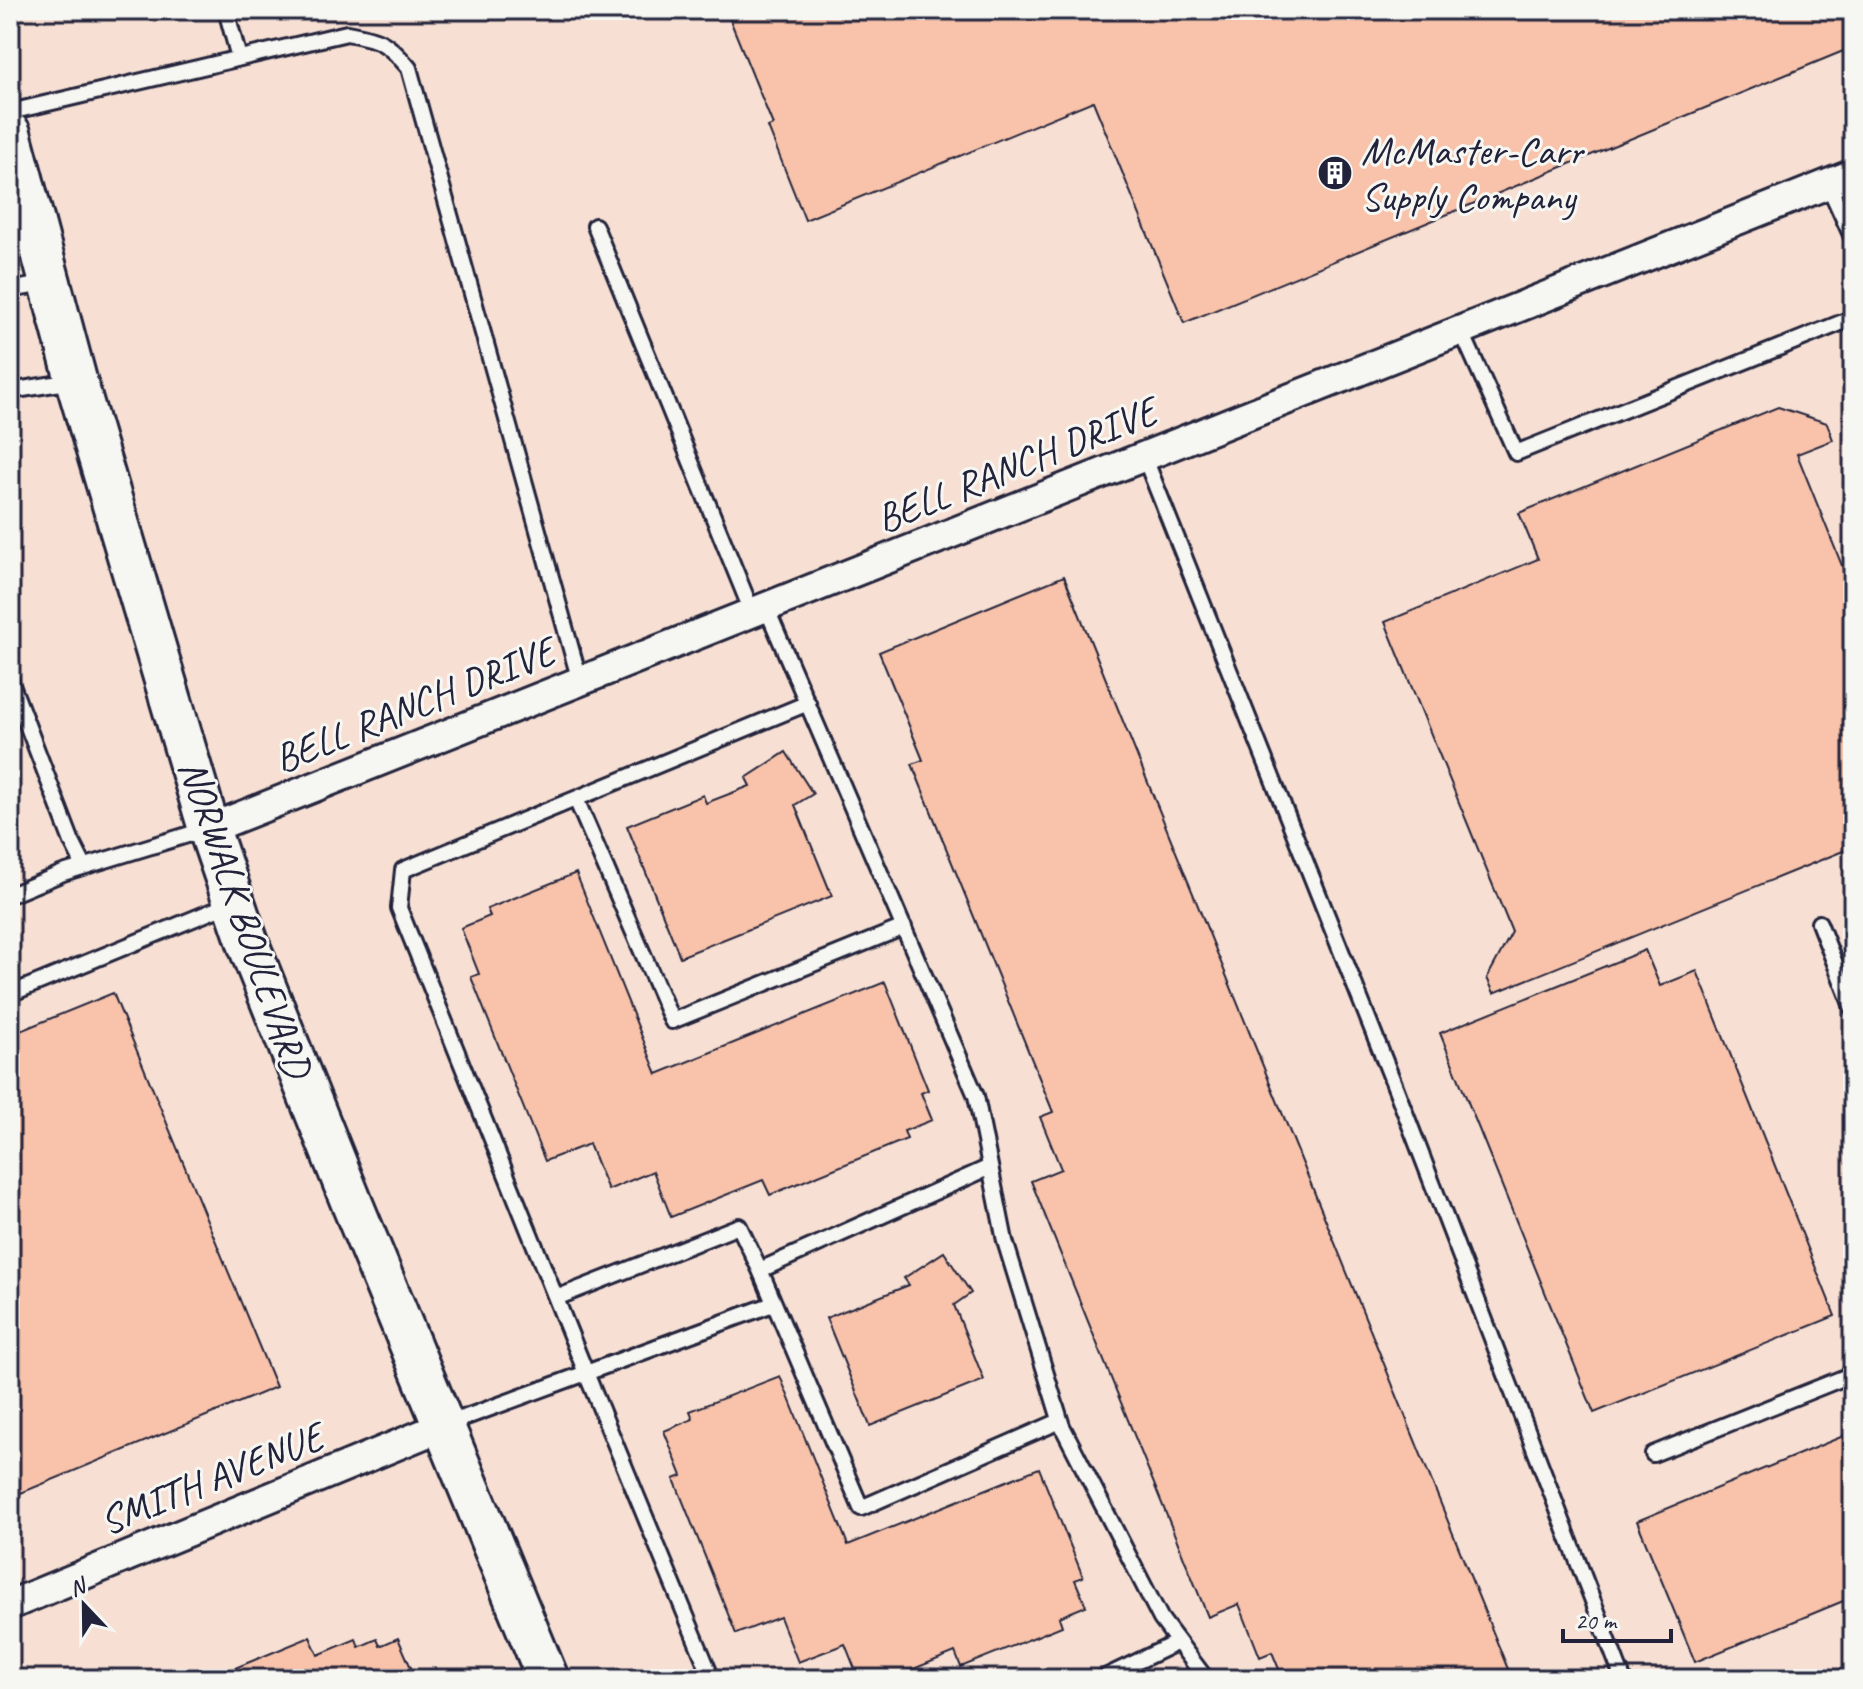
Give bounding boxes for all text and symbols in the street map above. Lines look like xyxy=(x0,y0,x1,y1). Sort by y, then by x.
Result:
place label: McMaster-Carr Supply Company xyxy=(1361,126,1585,222)
building icon: McMaster-Carr Supply Company xyxy=(1316,154,1354,192)
street label: BELL RANCH DRIVE xyxy=(869,384,1169,544)
street label: BELL RANCH DRIVE xyxy=(267,624,567,784)
street label: NORWALK BOULEVARD xyxy=(167,753,324,1086)
street label: SMITH AVENUE xyxy=(93,1410,335,1546)
north arrow xyxy=(44,1565,124,1645)
text: N xyxy=(65,1571,92,1603)
scale bar xyxy=(1563,1593,1671,1643)
text: 20 m xyxy=(1575,1606,1618,1636)

